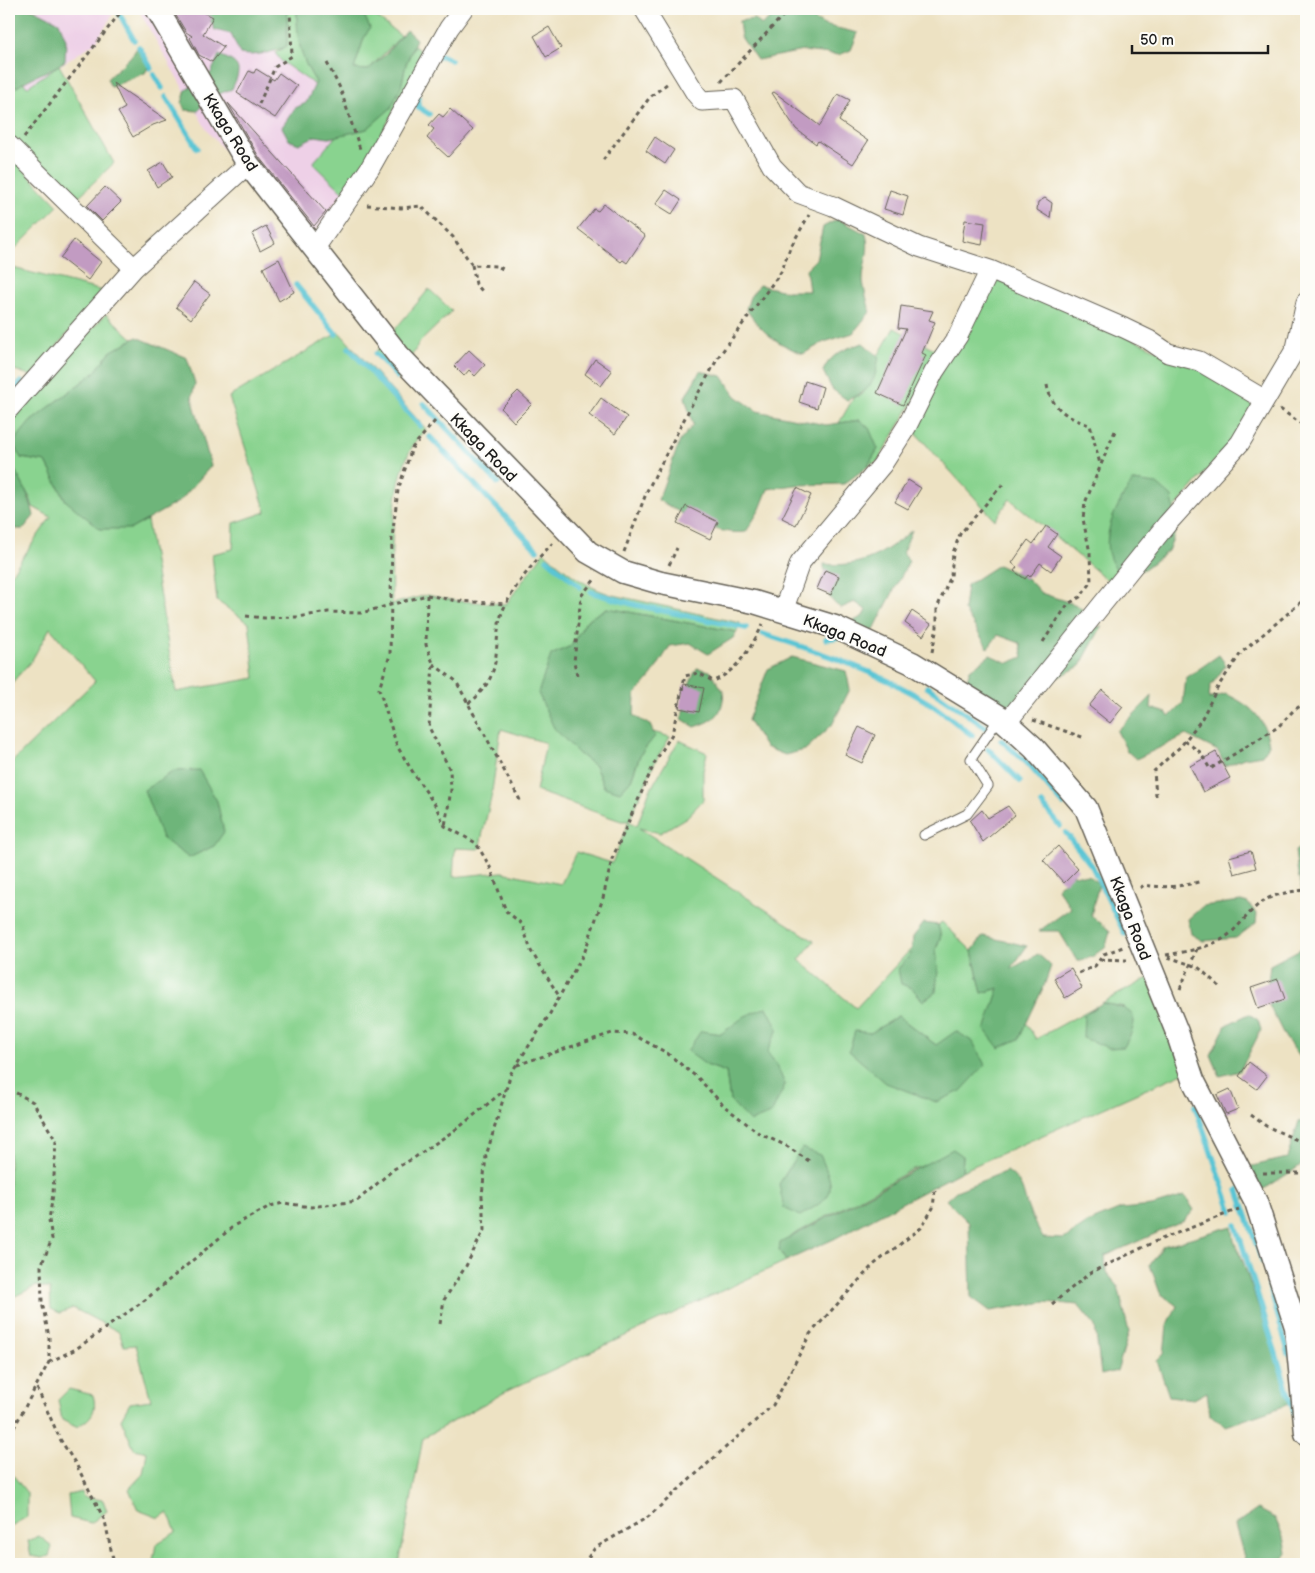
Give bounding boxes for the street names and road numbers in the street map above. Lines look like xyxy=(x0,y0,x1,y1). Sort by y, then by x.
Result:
street label: Kkaga Road xyxy=(198,90,261,175)
street label: Kkaga Road xyxy=(445,410,520,486)
street label: Kkaga Road xyxy=(800,611,889,662)
street label: Kkaga Road xyxy=(1105,874,1154,963)

